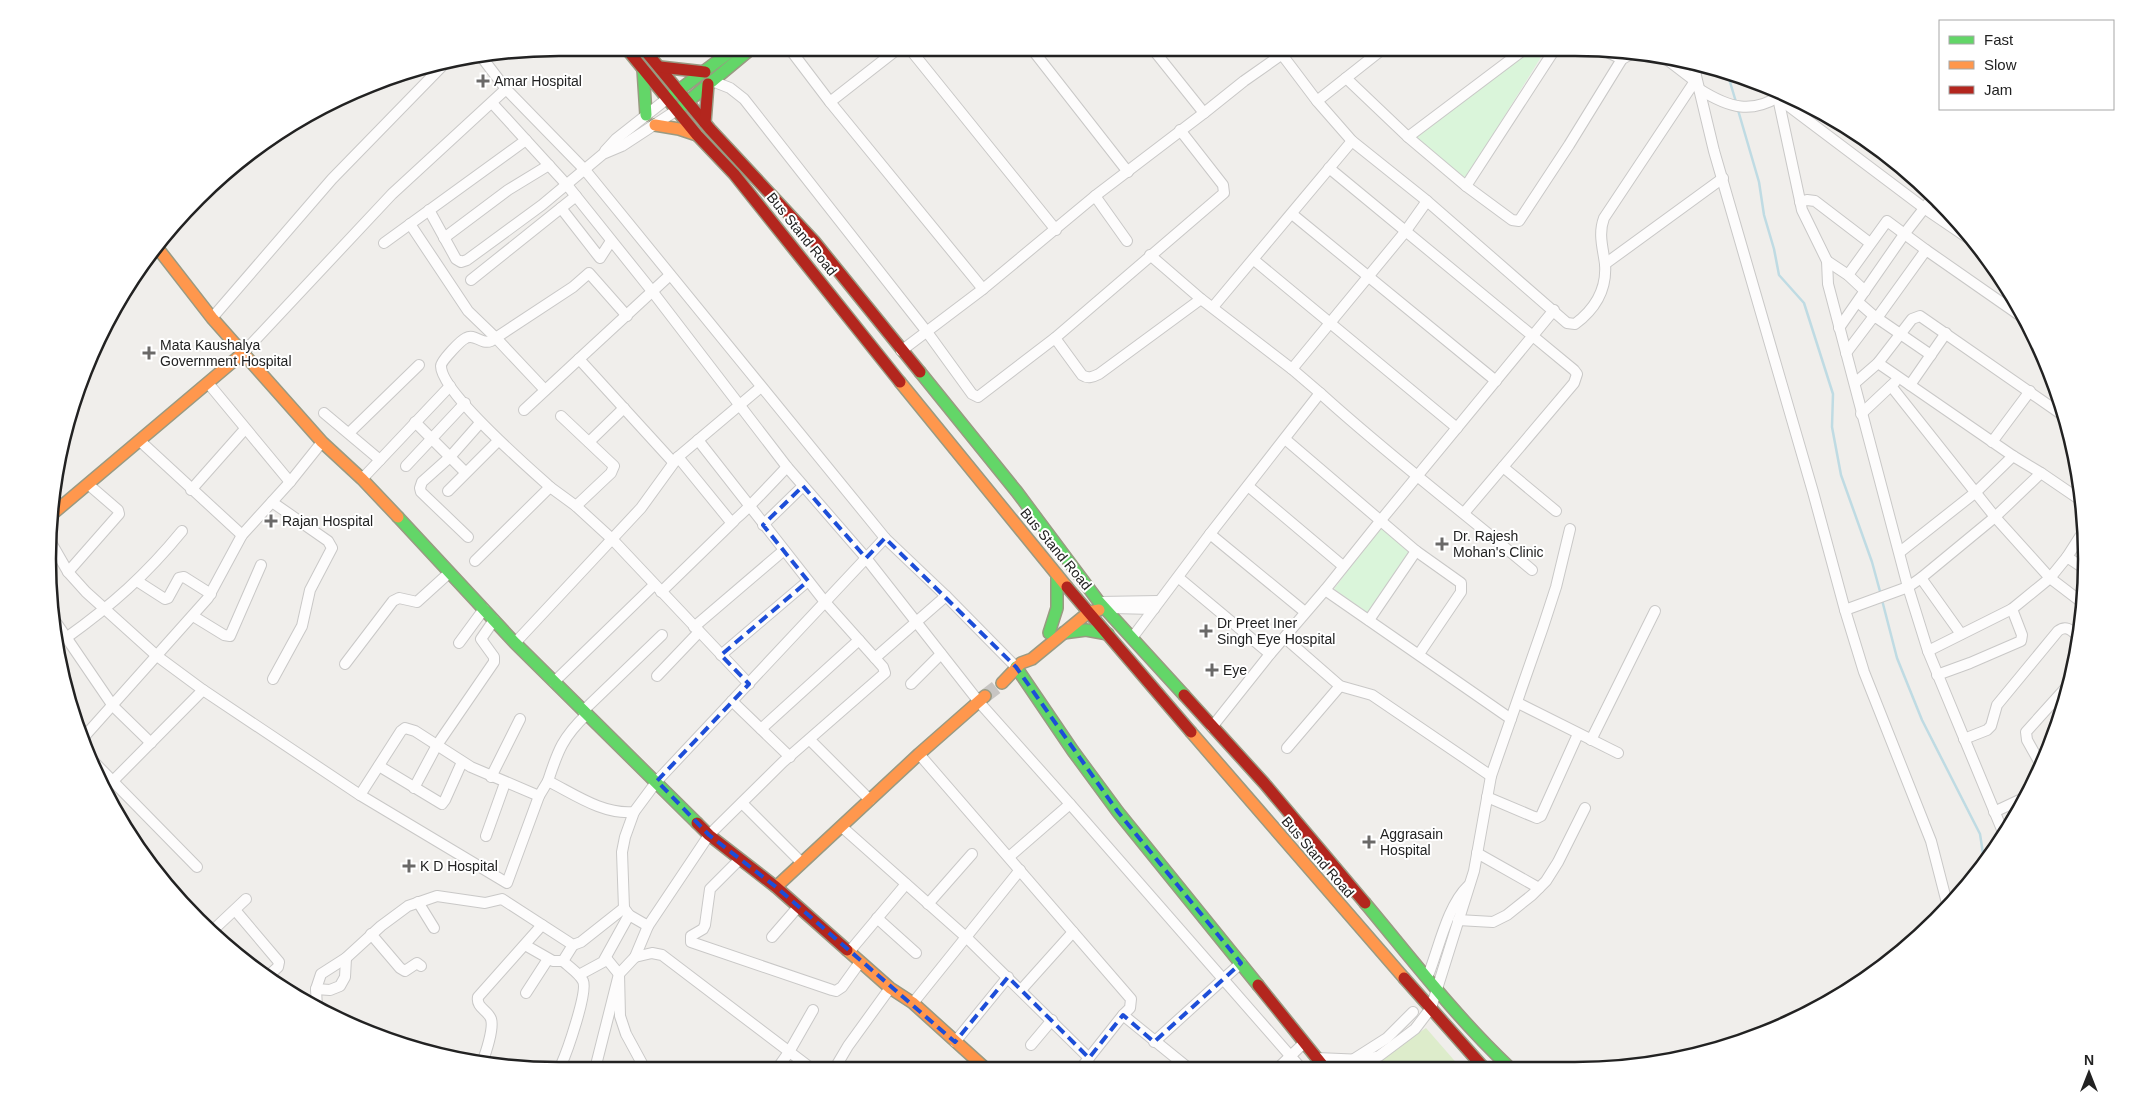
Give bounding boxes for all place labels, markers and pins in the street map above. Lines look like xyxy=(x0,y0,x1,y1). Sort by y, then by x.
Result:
place label: Amar Hospital xyxy=(494,73,582,89)
marker: Amar Hospital xyxy=(476,74,490,88)
place label: Mata Kaushalya Government Hospital xyxy=(160,337,292,369)
marker: Mata Kaushalya Government Hospital xyxy=(142,346,156,360)
place label: Rajan Hospital xyxy=(282,513,373,529)
marker: Rajan Hospital xyxy=(264,514,278,528)
place label: Dr. Rajesh Mohan's Clinic xyxy=(1453,528,1544,560)
marker: Dr. Rajesh Mohan's Clinic xyxy=(1435,537,1449,551)
place label: Dr Preet Iner Singh Eye Hospital xyxy=(1217,615,1335,647)
marker: Dr Preet Iner Singh Eye Hospital xyxy=(1199,624,1213,638)
place label: Eye xyxy=(1223,662,1247,678)
marker: Eye xyxy=(1205,663,1219,677)
place label: Aggrasain Hospital xyxy=(1380,826,1443,858)
marker: Aggrasain Hospital xyxy=(1362,835,1376,849)
place label: K D Hospital xyxy=(420,858,498,874)
marker: K D Hospital xyxy=(402,859,416,873)

